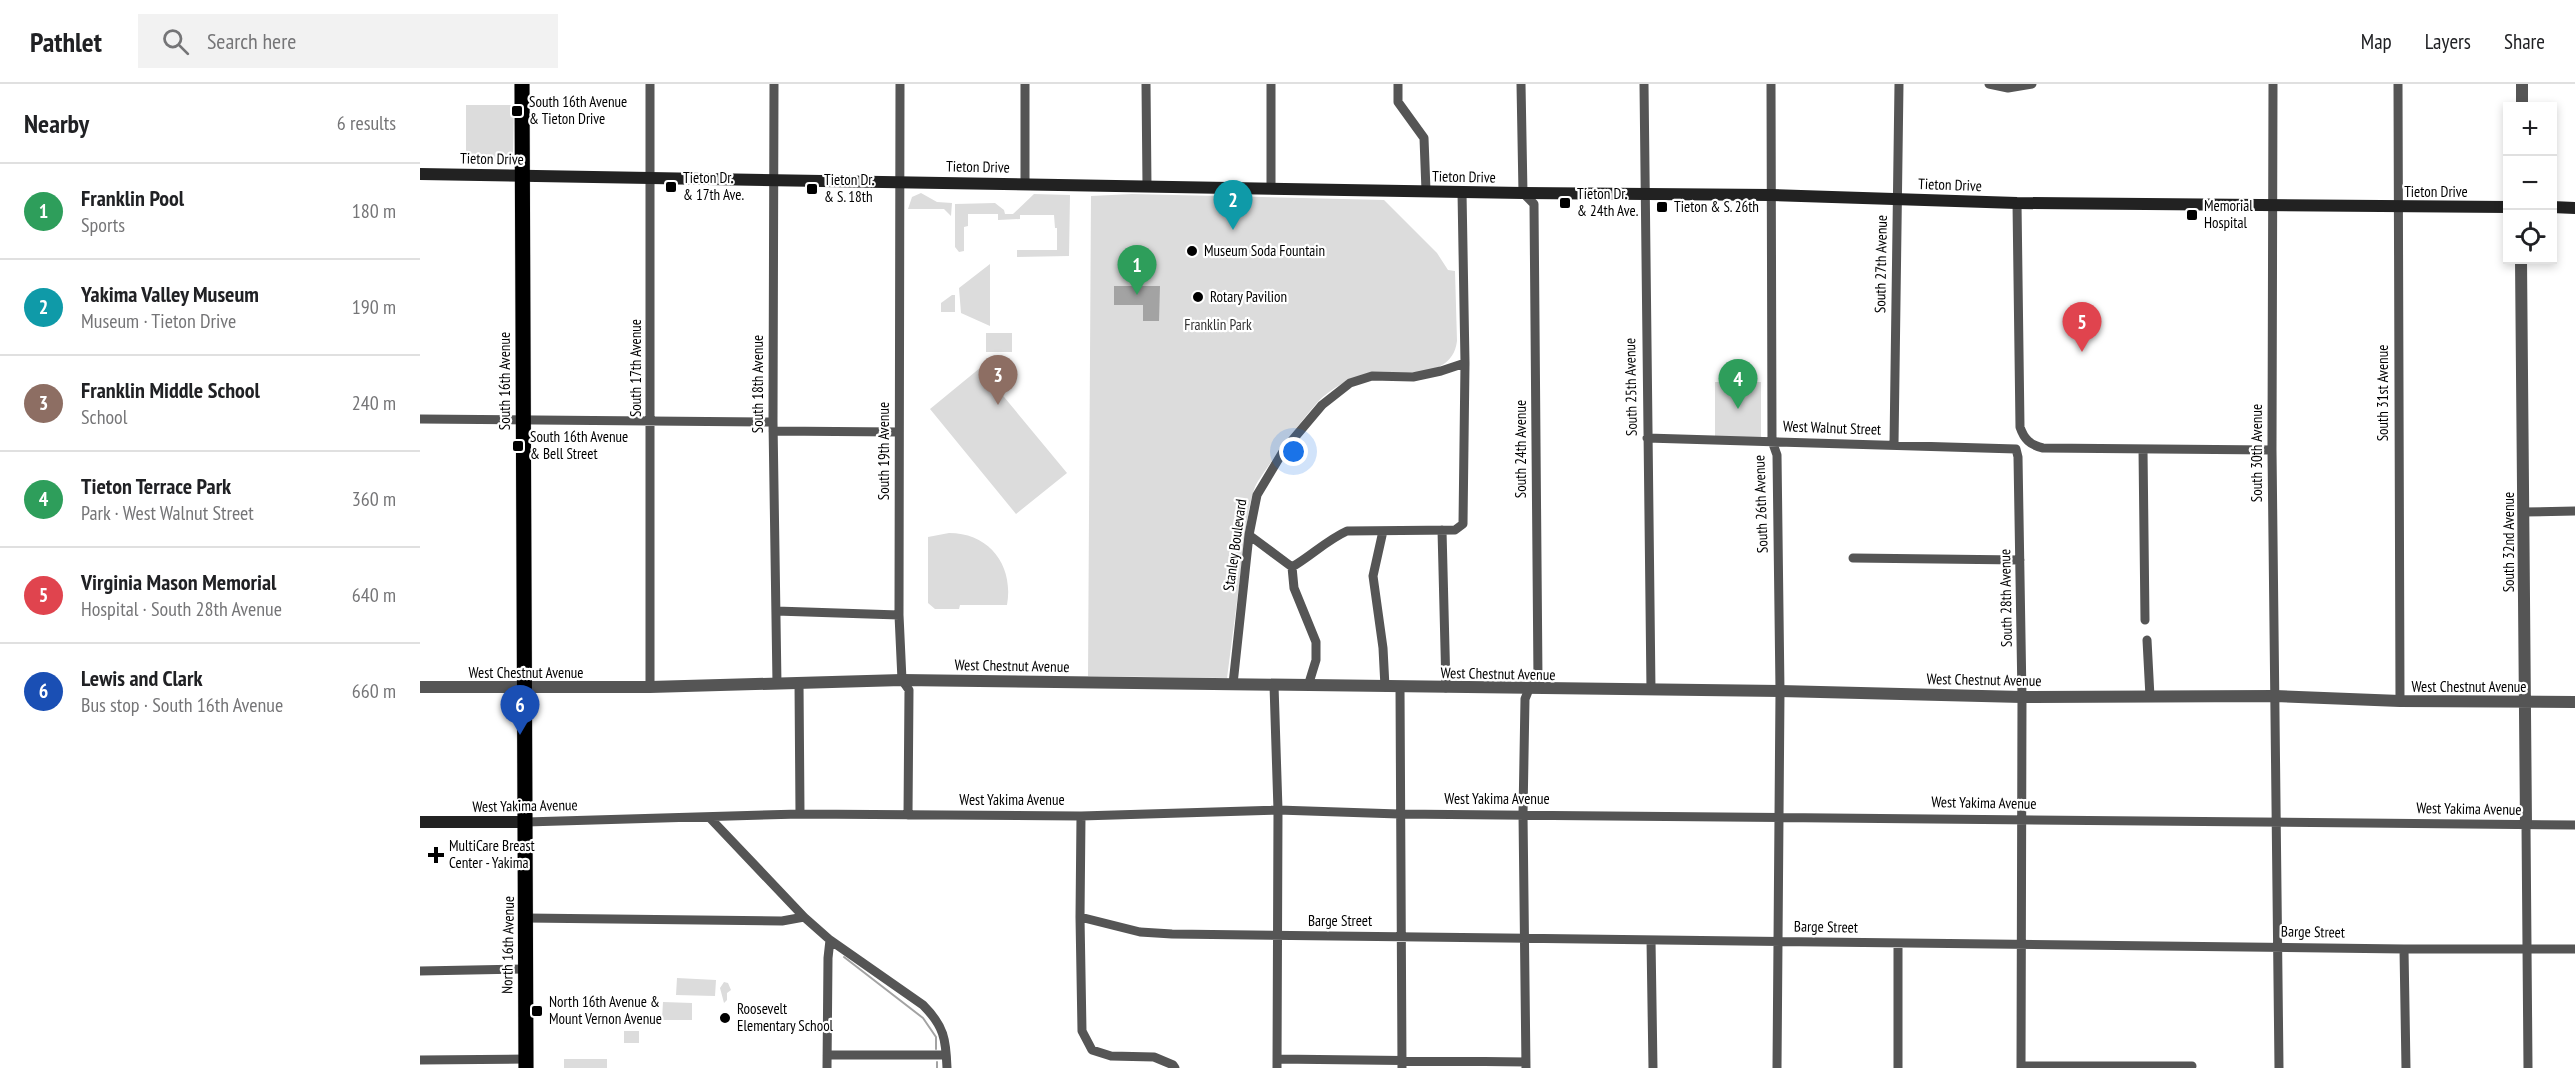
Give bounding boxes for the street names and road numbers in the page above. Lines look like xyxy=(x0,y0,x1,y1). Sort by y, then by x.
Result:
street label: Tieton Drive xyxy=(460,148,524,169)
street label: Tieton Drive xyxy=(946,156,1010,177)
street label: Tieton Drive xyxy=(1432,166,1496,187)
street label: Tieton Drive xyxy=(1918,174,1982,195)
street label: Tieton Drive xyxy=(2404,182,2468,201)
street label: South 27th Avenue xyxy=(1870,215,1891,313)
street label: South 17th Avenue xyxy=(626,319,645,417)
street label: South 16th Avenue xyxy=(495,332,514,430)
street label: South 18th Avenue xyxy=(748,335,767,433)
street label: South 25th Avenue xyxy=(1620,338,1641,436)
street label: South 31st Avenue xyxy=(2373,345,2392,441)
street label: South 24th Avenue xyxy=(1511,400,1530,498)
street label: South 19th Avenue xyxy=(874,402,893,500)
street label: South 30th Avenue xyxy=(2247,404,2266,502)
street label: West Walnut Street xyxy=(1783,416,1882,439)
street label: South 26th Avenue xyxy=(1749,455,1772,553)
street label: South 32nd Avenue xyxy=(2499,492,2518,592)
street label: Stanley Boulevard xyxy=(1219,498,1250,592)
street label: South 28th Avenue xyxy=(1995,549,2016,647)
street label: West Chestnut Avenue xyxy=(954,655,1070,676)
street label: West Chestnut Avenue xyxy=(469,663,583,682)
street label: West Chestnut Avenue xyxy=(1440,663,1556,684)
street label: West Chestnut Avenue xyxy=(1926,669,2042,690)
street label: West Chestnut Avenue xyxy=(2412,677,2526,696)
street label: West Yakima Avenue xyxy=(1444,789,1550,808)
street label: West Yakima Avenue xyxy=(959,790,1065,809)
street label: West Yakima Avenue xyxy=(1931,792,2037,813)
street label: West Yakima Avenue xyxy=(472,795,578,816)
street label: West Yakima Avenue xyxy=(2416,798,2522,819)
street label: North 16th Avenue xyxy=(497,896,518,994)
street label: Barge Street xyxy=(1308,911,1372,930)
street label: Barge Street xyxy=(1794,916,1858,937)
street label: Barge Street xyxy=(2281,921,2345,942)

